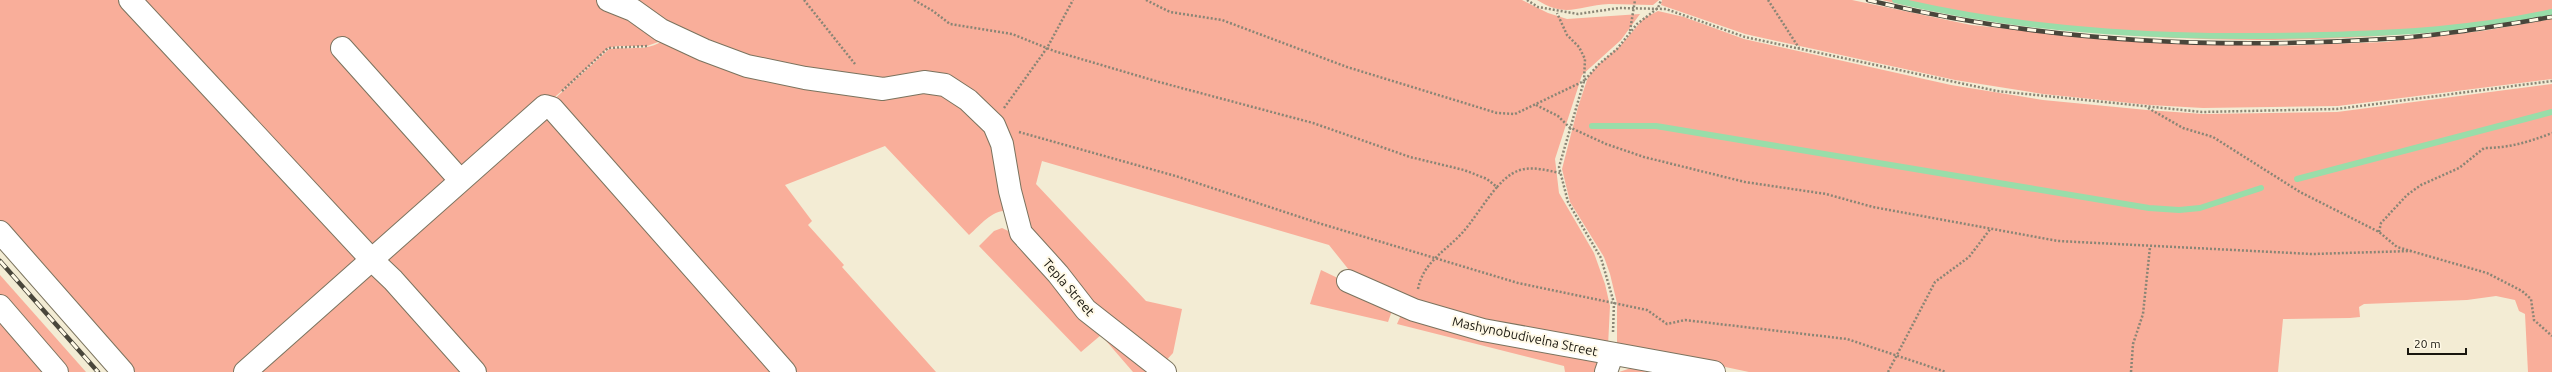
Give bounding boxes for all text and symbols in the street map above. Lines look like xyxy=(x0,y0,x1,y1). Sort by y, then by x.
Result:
street label: Tepla Street xyxy=(1040,256,1098,318)
street label: Mashynobudivelna Street xyxy=(1451,314,1599,358)
scale bar xyxy=(2408,330,2466,356)
text: 20 m xyxy=(2414,337,2441,350)

